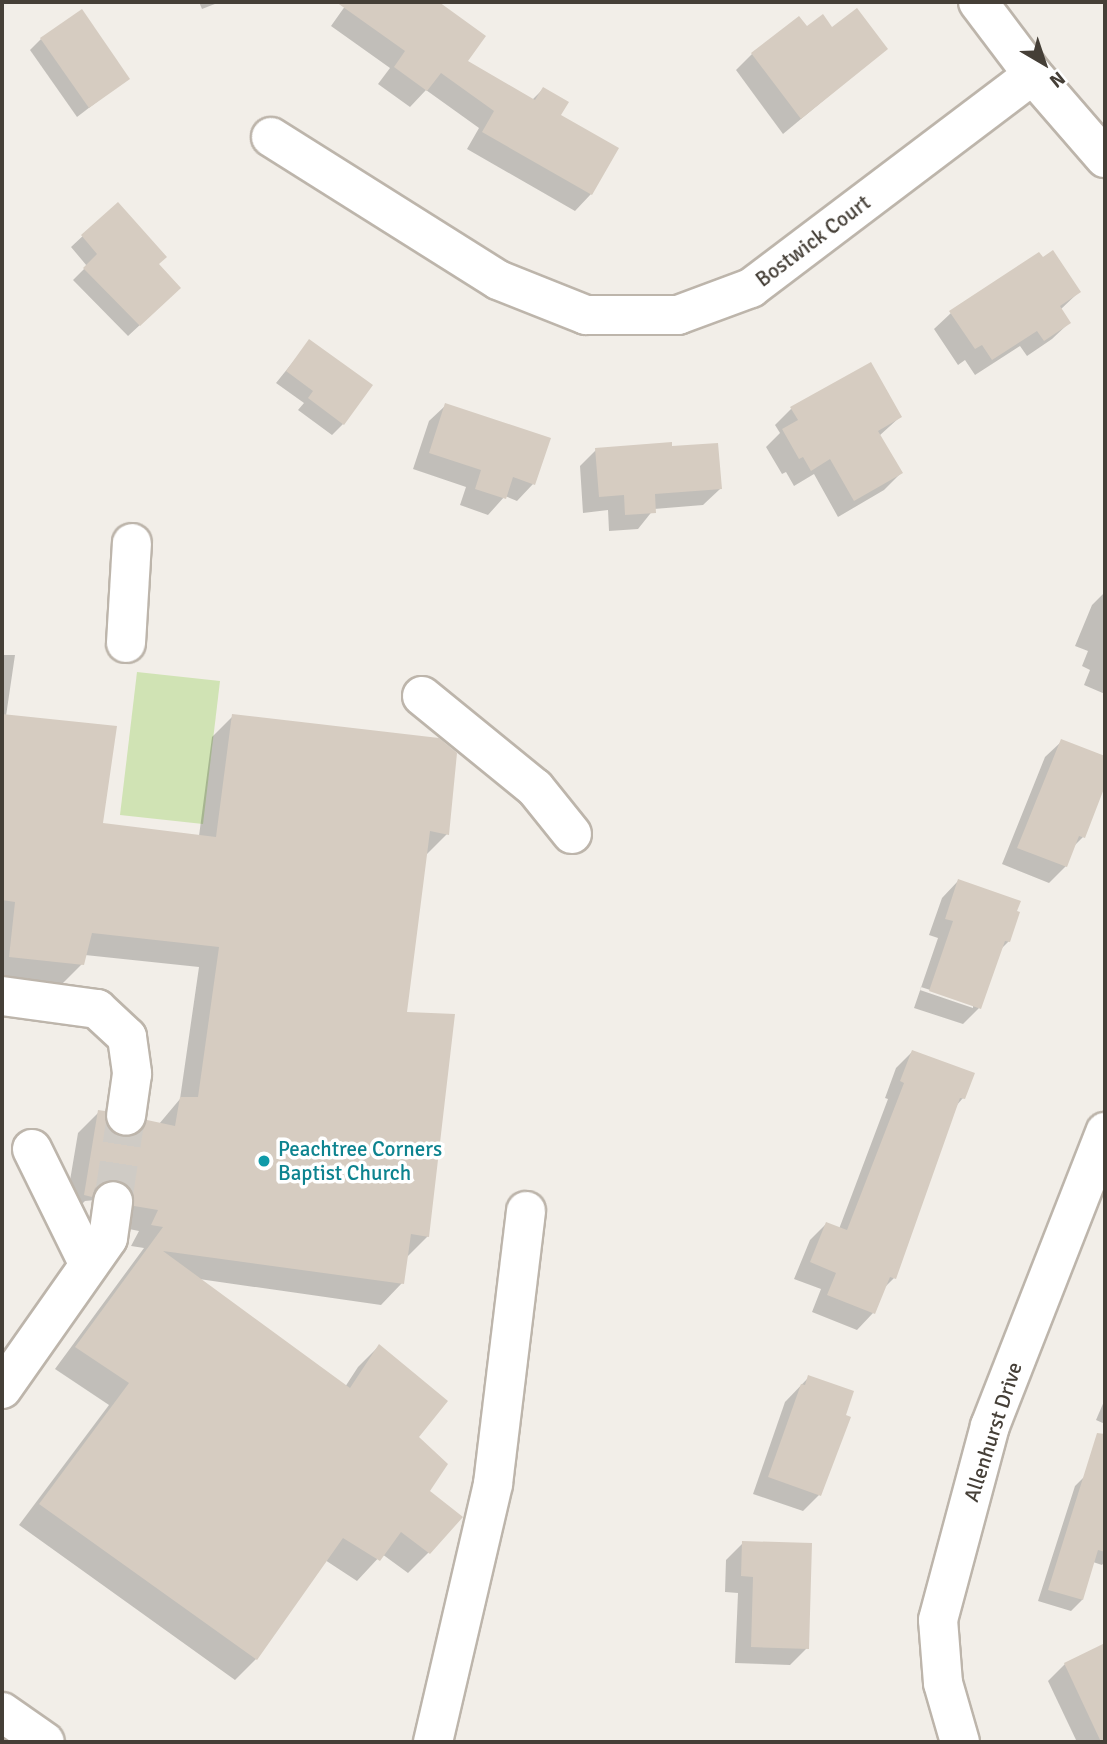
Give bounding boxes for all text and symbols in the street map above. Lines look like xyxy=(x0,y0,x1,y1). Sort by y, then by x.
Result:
north arrow xyxy=(1009,28,1079,98)
text: N xyxy=(1045,66,1070,93)
street label: Bostwick Court xyxy=(751,190,875,292)
place label: Peachtree Corners Baptist Church xyxy=(278,1136,442,1186)
marker: Peachtree Corners Baptist Church xyxy=(256,1153,272,1169)
street label: Allenhurst Drive xyxy=(959,1359,1027,1505)

